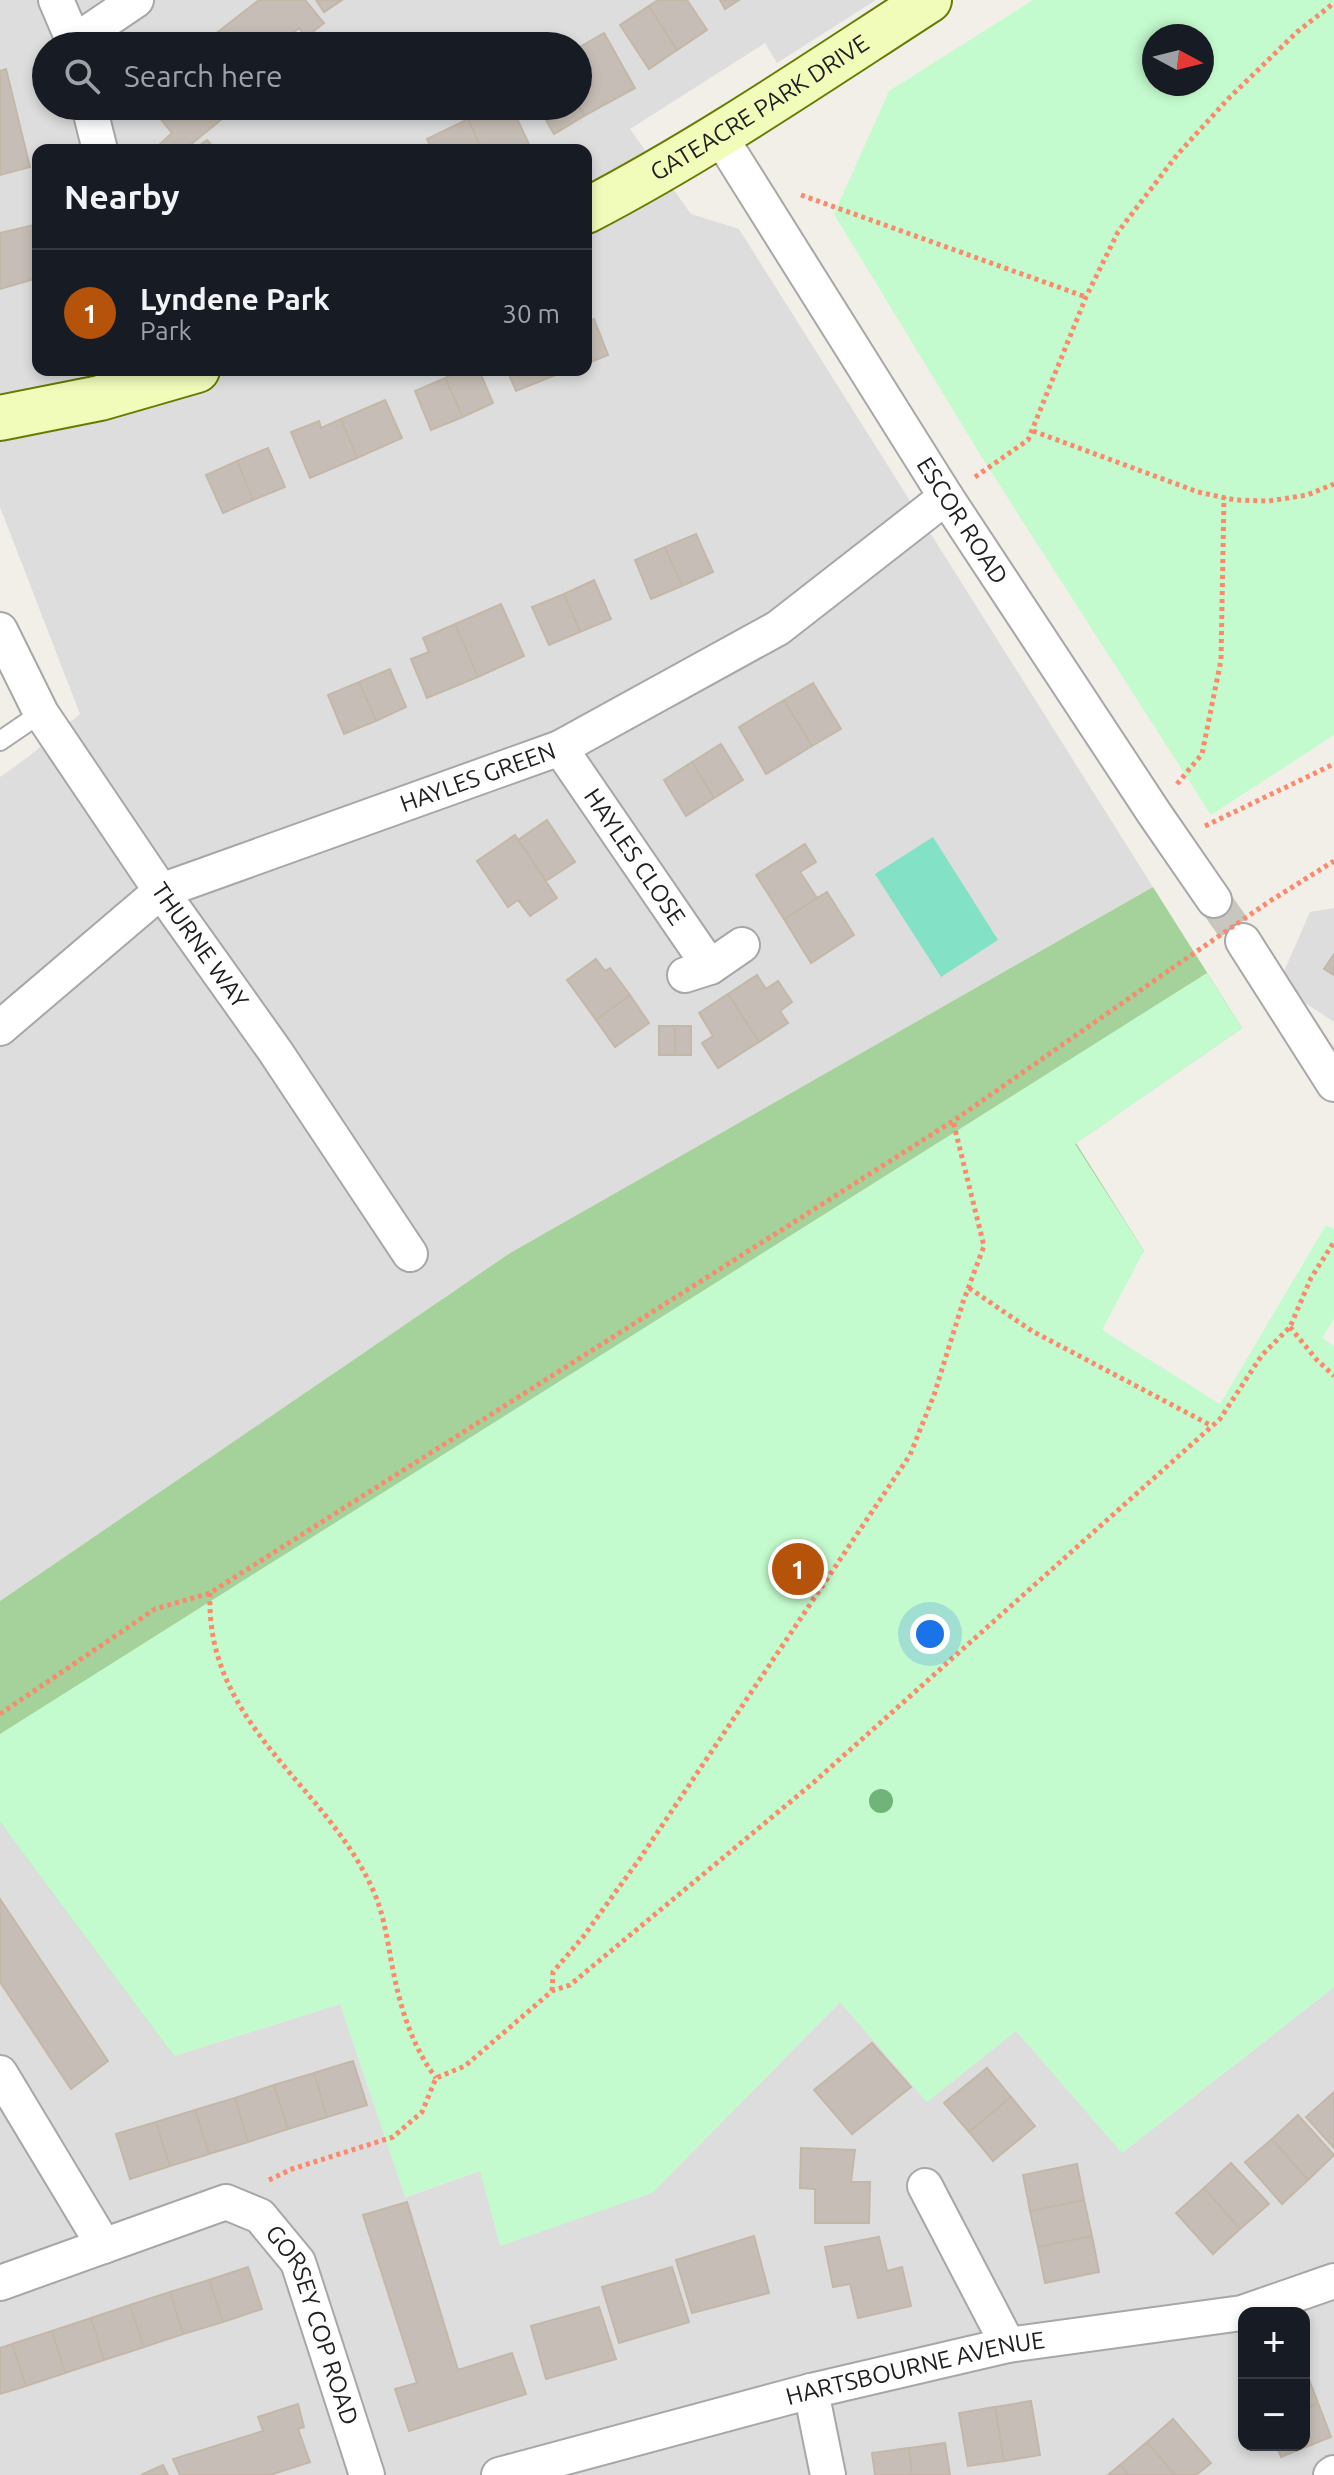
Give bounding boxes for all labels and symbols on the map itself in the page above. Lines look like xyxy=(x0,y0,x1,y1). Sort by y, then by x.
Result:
north arrow xyxy=(1142,24,1214,96)
street label: GATEACRE PARK DRIVE xyxy=(646,29,873,186)
street label: ESCOR ROAD xyxy=(912,452,1013,589)
street label: HAYLES GREEN xyxy=(396,737,559,817)
street label: HAYLES CLOSE xyxy=(579,783,691,930)
street label: THURNE WAY xyxy=(146,877,254,1013)
pin: 1 xyxy=(772,1539,824,1599)
your location xyxy=(910,1614,950,1654)
street label: GORSEY COP ROAD xyxy=(260,2220,364,2428)
street label: HARTSBOURNE AVENUE xyxy=(783,2326,1046,2410)

